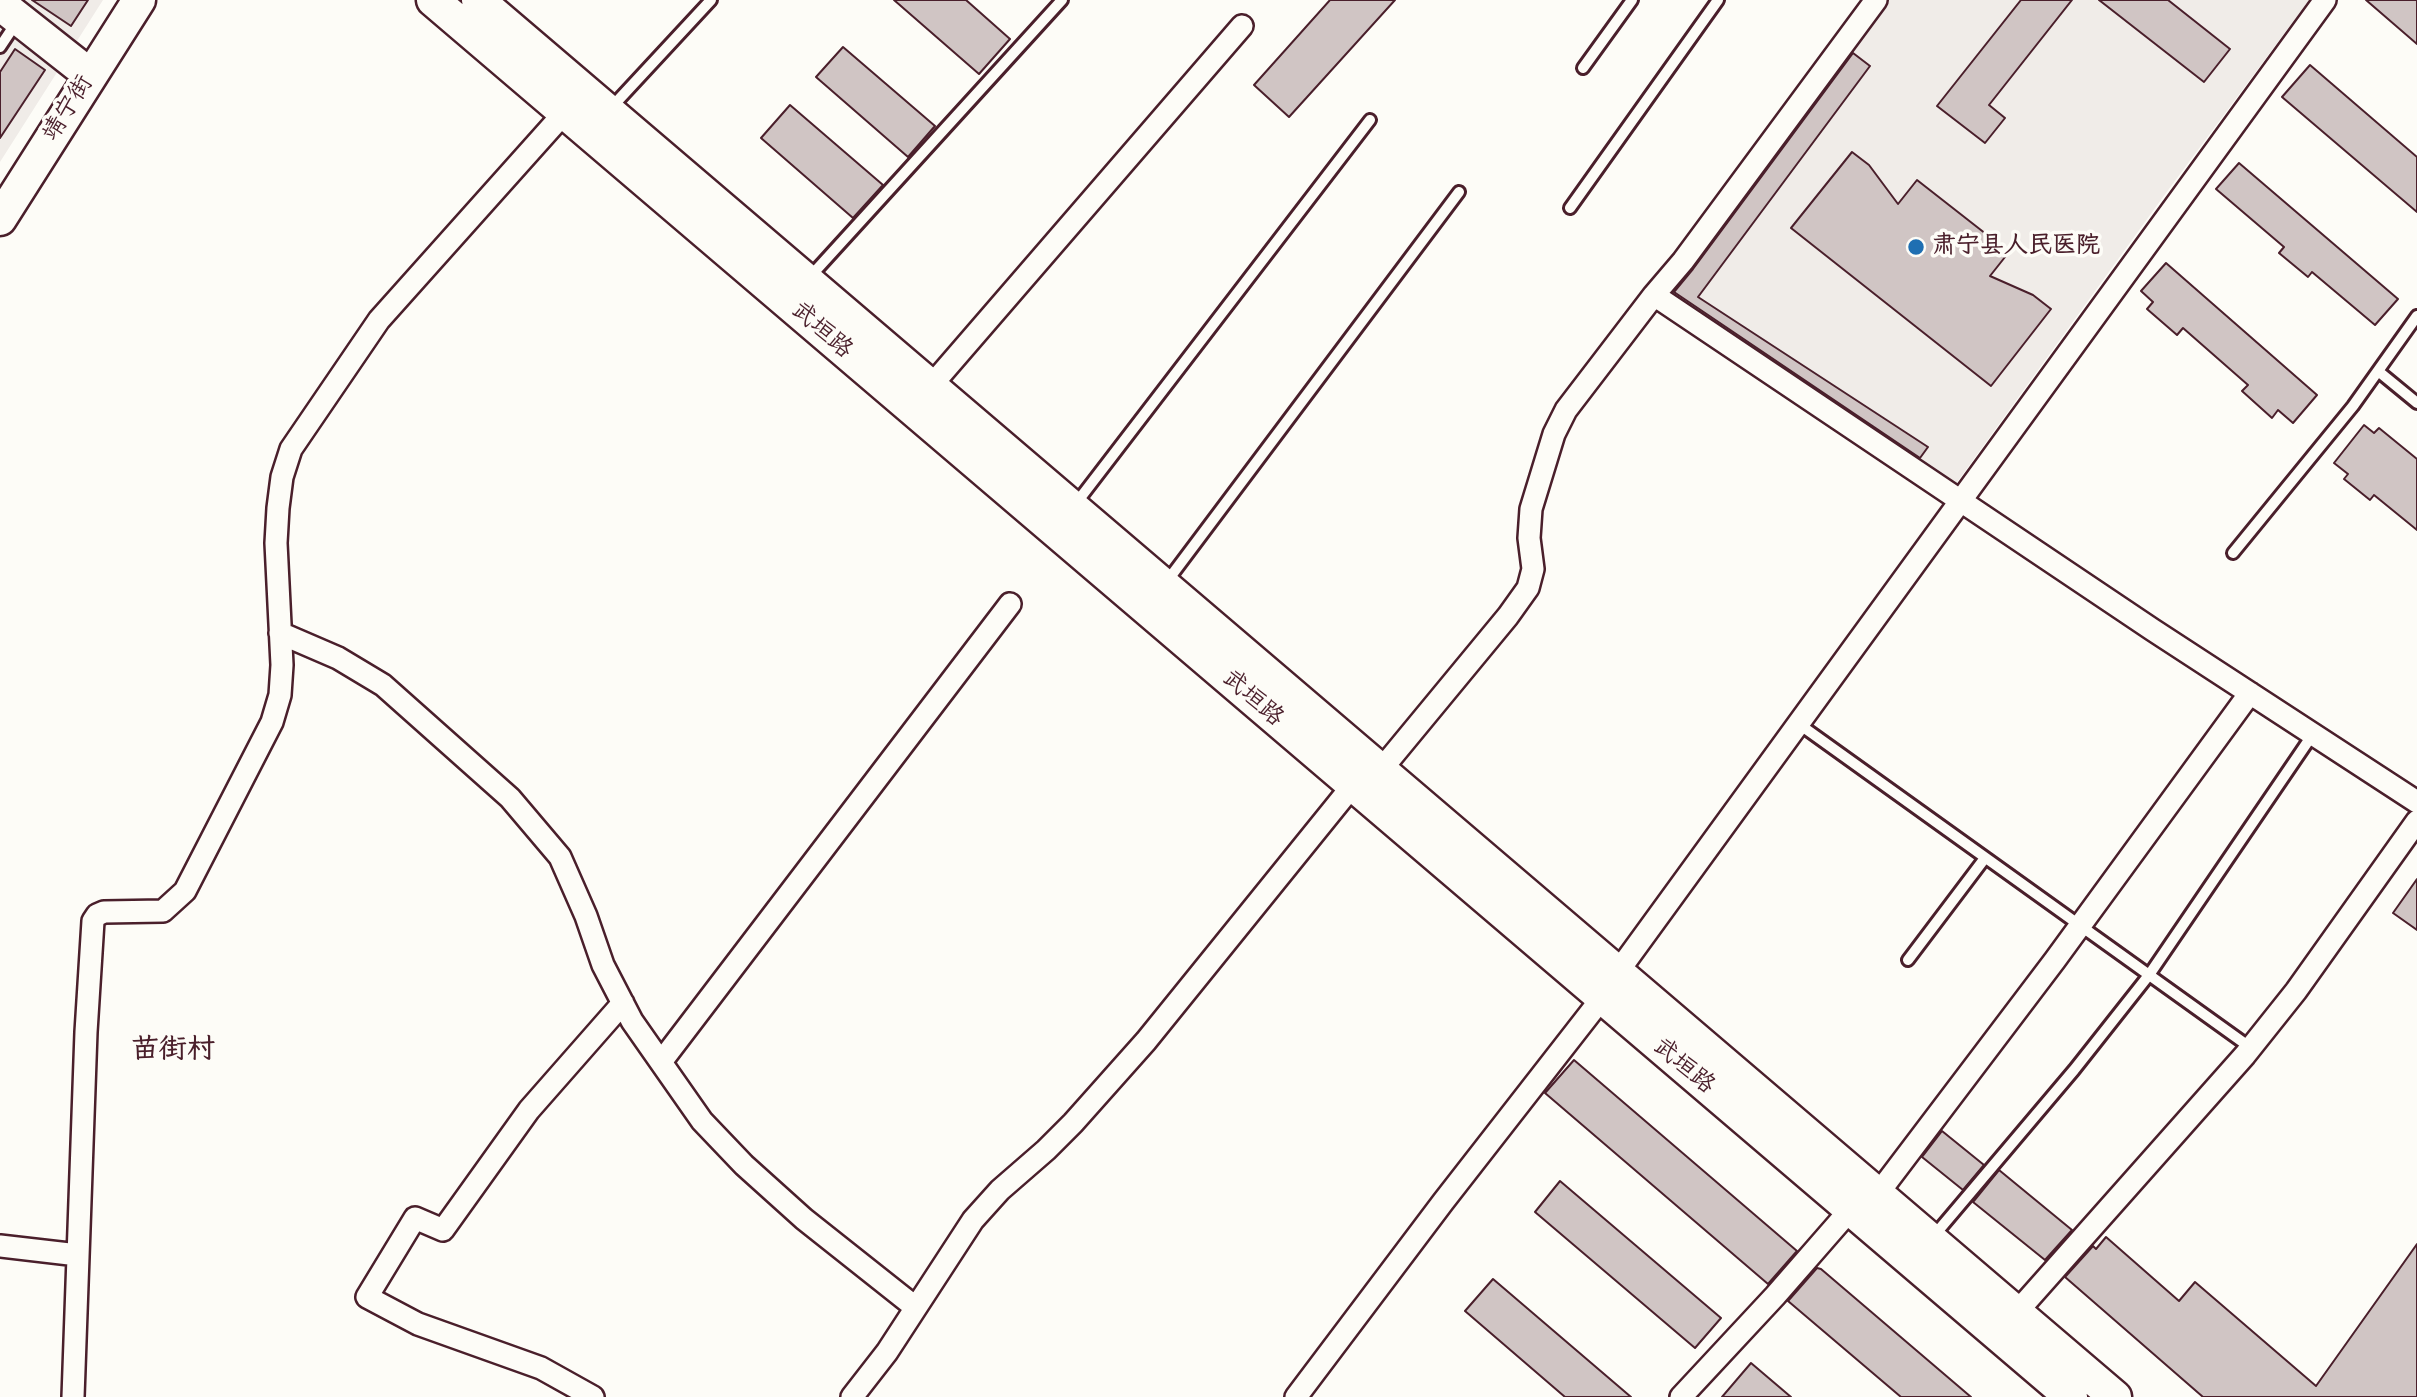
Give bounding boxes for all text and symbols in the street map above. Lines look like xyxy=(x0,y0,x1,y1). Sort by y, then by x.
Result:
street label: 靖宁街 xyxy=(38,71,100,147)
place label: 肃宁县人民医院 xyxy=(1932,233,2100,261)
marker: 肃宁县人民医院 xyxy=(1906,237,1926,257)
street label: 武垣路 xyxy=(784,297,858,365)
street label: 武垣路 xyxy=(1215,665,1289,733)
street label: 武垣路 xyxy=(1646,1033,1720,1101)
district label: 苗街村 xyxy=(131,1034,215,1068)

